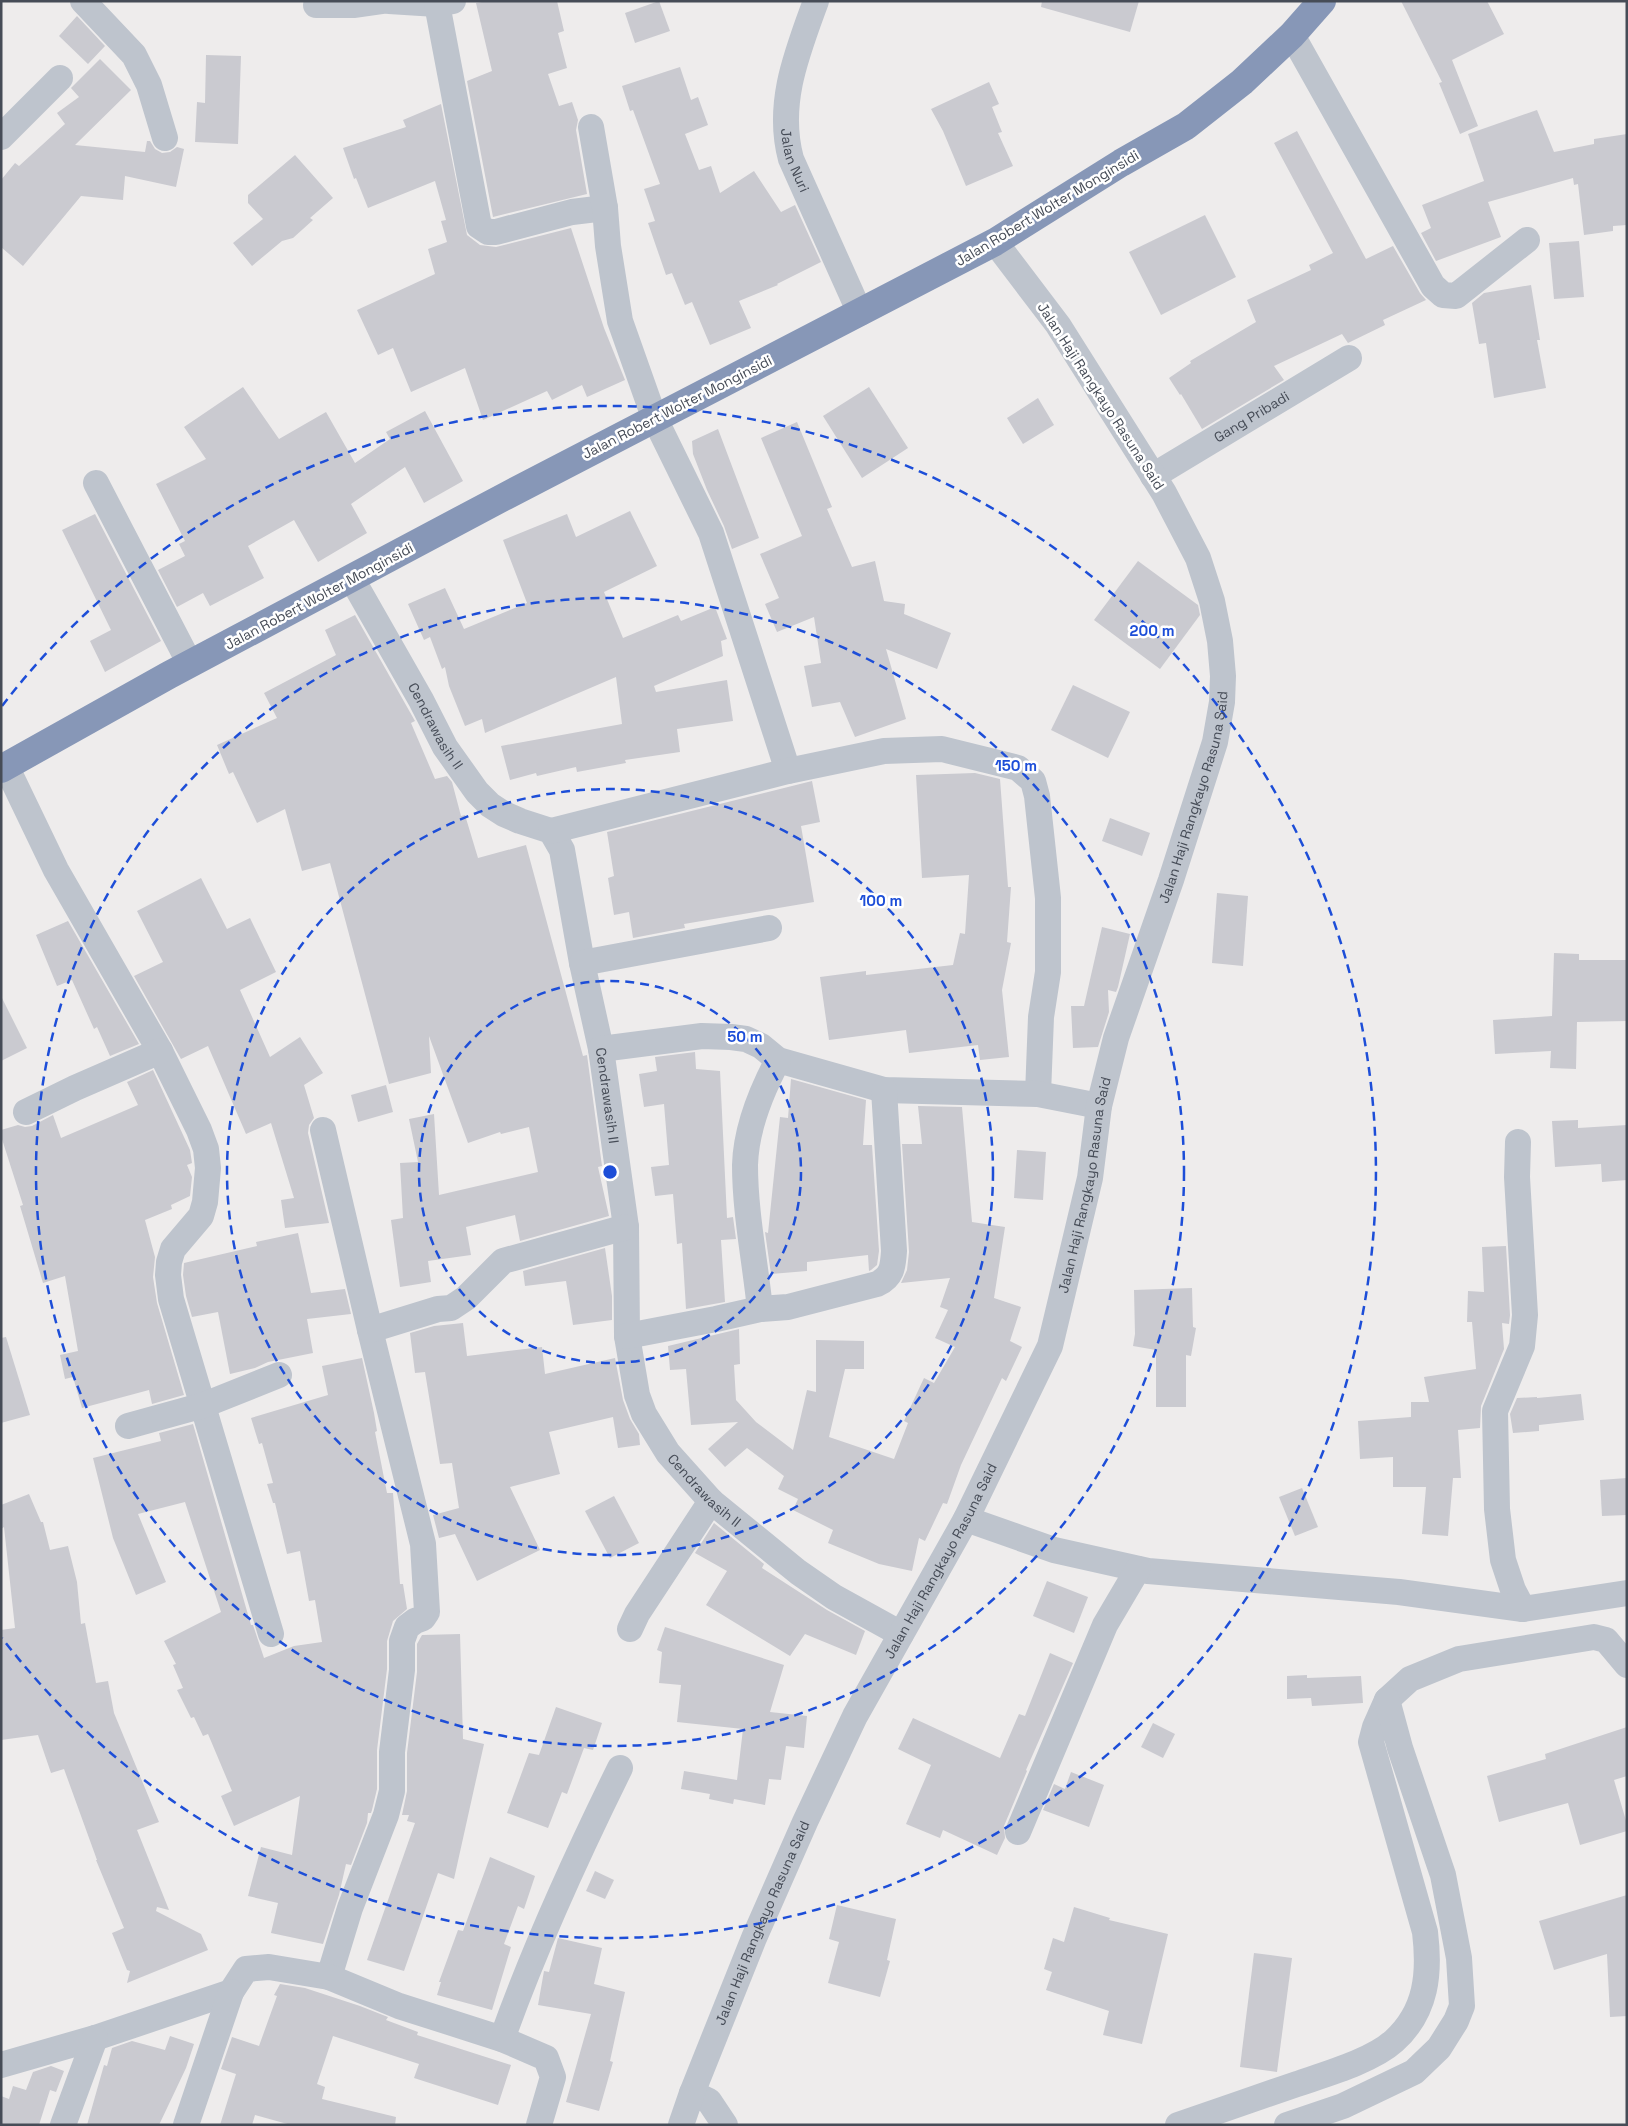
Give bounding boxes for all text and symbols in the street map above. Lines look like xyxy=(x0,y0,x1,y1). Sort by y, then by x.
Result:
street label: Jalan Nuri xyxy=(777,128,814,195)
street label: Jalan Robert Wolter Monginsidi xyxy=(952,146,1142,270)
street label: Jalan Haji Rangkayo Rasuna Said xyxy=(1034,299,1168,493)
street label: Jalan Robert Wolter Monginsidi xyxy=(579,351,775,463)
street label: Gang Pribadi xyxy=(1210,387,1293,446)
street label: Jalan Robert Wolter Monginsidi xyxy=(222,539,416,653)
text: 200 m xyxy=(1130,621,1174,640)
street label: Cendrawasih II xyxy=(404,679,467,773)
street label: Jalan Haji Rangkayo Rasuna Said xyxy=(1155,691,1231,906)
text: 150 m xyxy=(995,756,1037,775)
text: 100 m xyxy=(860,891,902,910)
text: 50 m xyxy=(727,1027,763,1046)
street label: Cendrawasih II xyxy=(592,1046,623,1145)
street label: Jalan Haji Rangkayo Rasuna Said xyxy=(1054,1075,1115,1295)
centre of rings xyxy=(601,1163,619,1181)
street label: Cendrawasih II xyxy=(664,1450,745,1531)
street label: Jalan Haji Rangkayo Rasuna Said xyxy=(880,1460,1001,1662)
street label: Jalan Haji Rangkayo Rasuna Said xyxy=(711,1818,813,2028)

